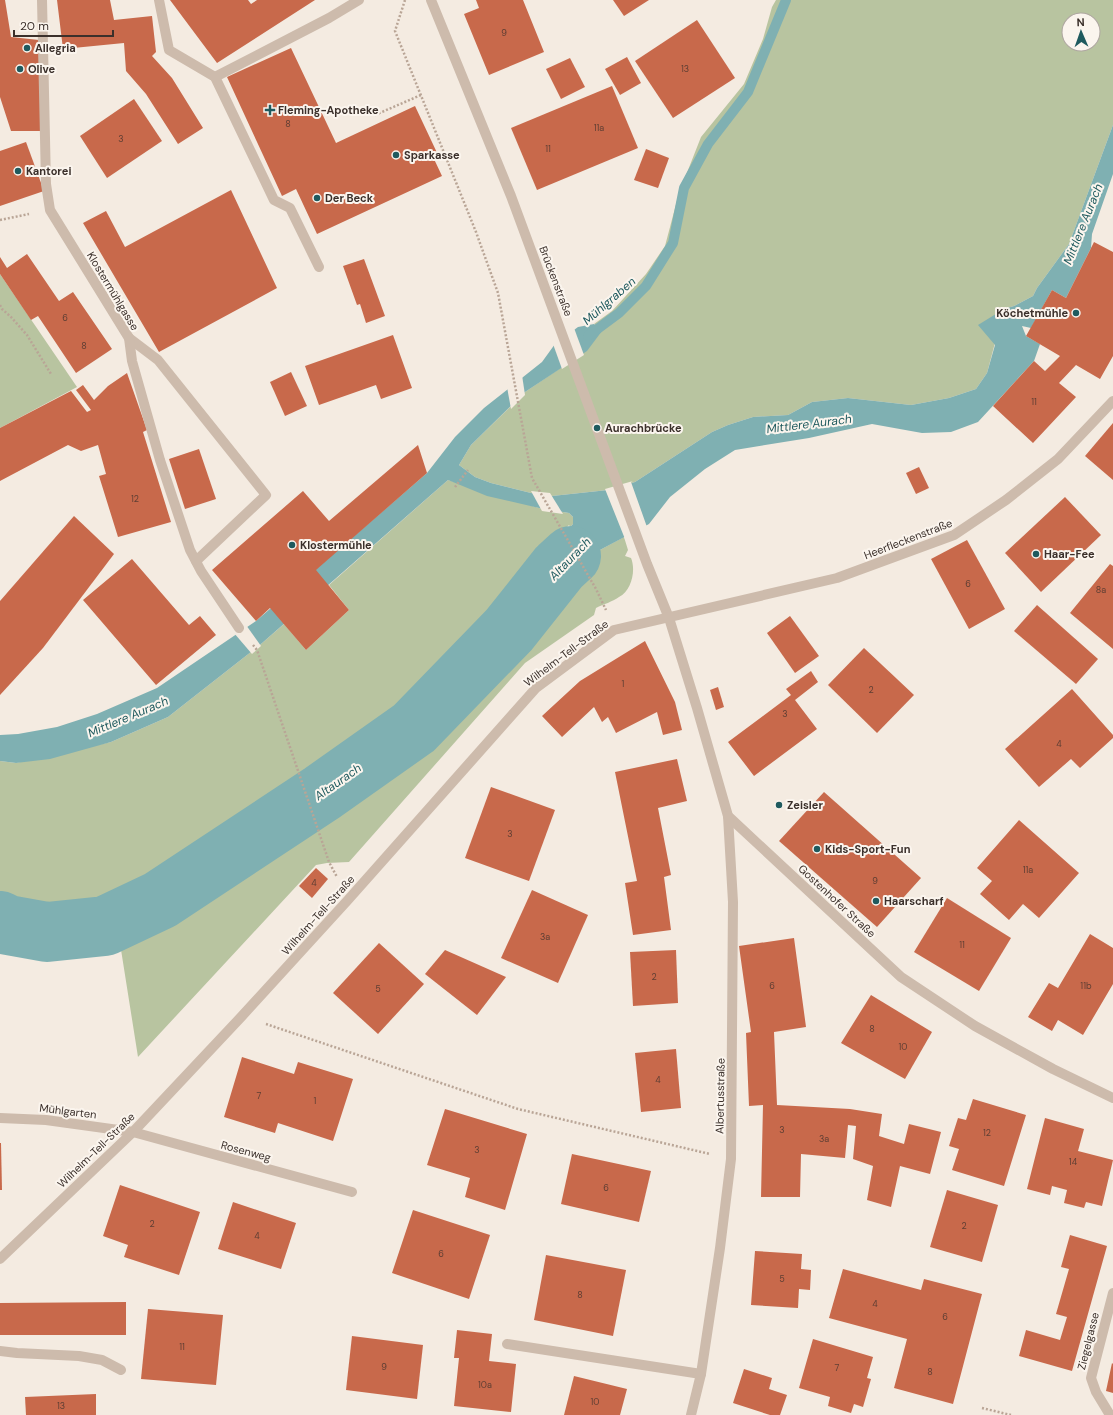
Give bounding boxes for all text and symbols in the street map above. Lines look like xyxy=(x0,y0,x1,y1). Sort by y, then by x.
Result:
scale bar xyxy=(14,12,113,38)
north arrow xyxy=(1061,12,1101,52)
text: N xyxy=(1076,15,1085,29)
text: 20 m xyxy=(20,18,49,34)
house number: 9 xyxy=(501,27,507,39)
place label: Allegria xyxy=(35,41,76,55)
marker: Allegria xyxy=(22,43,32,53)
place label: Olive xyxy=(28,62,56,76)
house number: 13 xyxy=(681,63,689,75)
marker: Olive xyxy=(15,64,25,74)
place label: Fleming-Apotheke xyxy=(278,103,379,117)
marker: Fleming-Apotheke xyxy=(265,105,275,115)
house number: 8 xyxy=(285,118,291,130)
house number: 11a xyxy=(594,122,604,134)
house number: 3 xyxy=(118,133,124,145)
house number: 11 xyxy=(545,143,551,155)
place label: Sparkasse xyxy=(404,148,460,162)
marker: Sparkasse xyxy=(391,150,401,160)
place label: Kantorei xyxy=(26,164,71,178)
marker: Kantorei xyxy=(13,166,23,176)
water label: Mittlere Aurach xyxy=(1060,181,1107,267)
place label: Der Beck xyxy=(325,191,374,205)
marker: Der Beck xyxy=(312,193,322,203)
street label: Brückenstraße xyxy=(536,244,576,318)
street label: Klostermühlgasse xyxy=(84,249,142,333)
water label: Mühlgraben xyxy=(579,273,639,329)
place label: Köchetmühle xyxy=(996,306,1068,320)
marker: Köchetmühle xyxy=(1071,308,1081,318)
house number: 6 xyxy=(62,312,68,324)
house number: 8 xyxy=(81,340,87,352)
house number: 11 xyxy=(1031,396,1037,408)
water label: Mittlere Aurach xyxy=(765,411,853,437)
place label: Aurachbrücke xyxy=(605,421,682,435)
marker: Aurachbrücke xyxy=(592,423,602,433)
house number: 12 xyxy=(131,493,139,505)
street label: Heerfleckenstraße xyxy=(862,516,954,562)
water label: Altaurach xyxy=(545,534,594,585)
place label: Klostermühle xyxy=(300,538,372,552)
marker: Klostermühle xyxy=(287,540,297,550)
place label: Haar-Fee xyxy=(1044,547,1095,561)
marker: Haar-Fee xyxy=(1031,549,1041,559)
house number: 6 xyxy=(965,578,971,590)
house number: 8a xyxy=(1096,584,1106,596)
street label: Wilhelm-Tell-Straße xyxy=(521,617,611,689)
house number: 1 xyxy=(622,678,625,690)
house number: 2 xyxy=(868,684,874,696)
water label: Mittlere Aurach xyxy=(85,693,171,741)
house number: 3 xyxy=(782,708,788,720)
house number: 4 xyxy=(1056,738,1062,750)
water label: Altaurach xyxy=(311,760,365,805)
place label: Zeisler xyxy=(787,798,823,812)
marker: Zeisler xyxy=(774,800,784,810)
house number: 3 xyxy=(507,828,513,840)
place label: Kids-Sport-Fun xyxy=(825,842,911,856)
marker: Kids-Sport-Fun xyxy=(812,844,822,854)
street label: Gostenhofer Straße xyxy=(795,862,879,940)
house number: 11a xyxy=(1023,864,1033,876)
street label: Wilhelm-Tell-Straße xyxy=(279,872,357,958)
house number: 9 xyxy=(872,875,878,887)
house number: 4 xyxy=(311,877,317,889)
place label: Haarscharf xyxy=(884,894,944,908)
marker: Haarscharf xyxy=(871,896,881,906)
house number: 3a xyxy=(540,931,550,943)
house number: 11 xyxy=(959,939,965,951)
house number: 2 xyxy=(651,971,657,983)
house number: 6 xyxy=(769,980,775,992)
house number: 11b xyxy=(1080,980,1092,992)
house number: 5 xyxy=(375,983,381,995)
house number: 8 xyxy=(869,1023,875,1035)
house number: 10 xyxy=(899,1041,907,1053)
street label: Albertusstraße xyxy=(712,1058,728,1134)
house number: 4 xyxy=(655,1074,661,1086)
house number: 7 xyxy=(257,1090,262,1102)
house number: 1 xyxy=(314,1095,317,1107)
street label: Mühlgarten xyxy=(39,1101,97,1121)
street label: Wilhelm-Tell-Straße xyxy=(54,1109,138,1191)
house number: 3 xyxy=(779,1124,785,1136)
house number: 12 xyxy=(983,1127,991,1139)
house number: 3a xyxy=(819,1133,829,1145)
street label: Rosenweg xyxy=(219,1138,273,1164)
house number: 3 xyxy=(474,1144,480,1156)
house number: 14 xyxy=(1069,1156,1078,1168)
house number: 6 xyxy=(603,1182,609,1194)
house number: 2 xyxy=(149,1218,155,1230)
house number: 2 xyxy=(961,1220,967,1232)
house number: 4 xyxy=(254,1230,260,1242)
house number: 6 xyxy=(438,1248,444,1260)
house number: 5 xyxy=(779,1273,785,1285)
house number: 8 xyxy=(577,1289,583,1301)
house number: 4 xyxy=(872,1298,878,1310)
house number: 6 xyxy=(942,1311,948,1323)
street label: Ziegelgasse xyxy=(1074,1311,1102,1371)
house number: 11 xyxy=(179,1341,185,1353)
house number: 9 xyxy=(381,1361,387,1373)
house number: 7 xyxy=(835,1362,840,1374)
house number: 8 xyxy=(927,1366,933,1378)
house number: 10a xyxy=(478,1379,492,1391)
house number: 10 xyxy=(591,1396,599,1408)
house number: 13 xyxy=(57,1400,65,1412)

